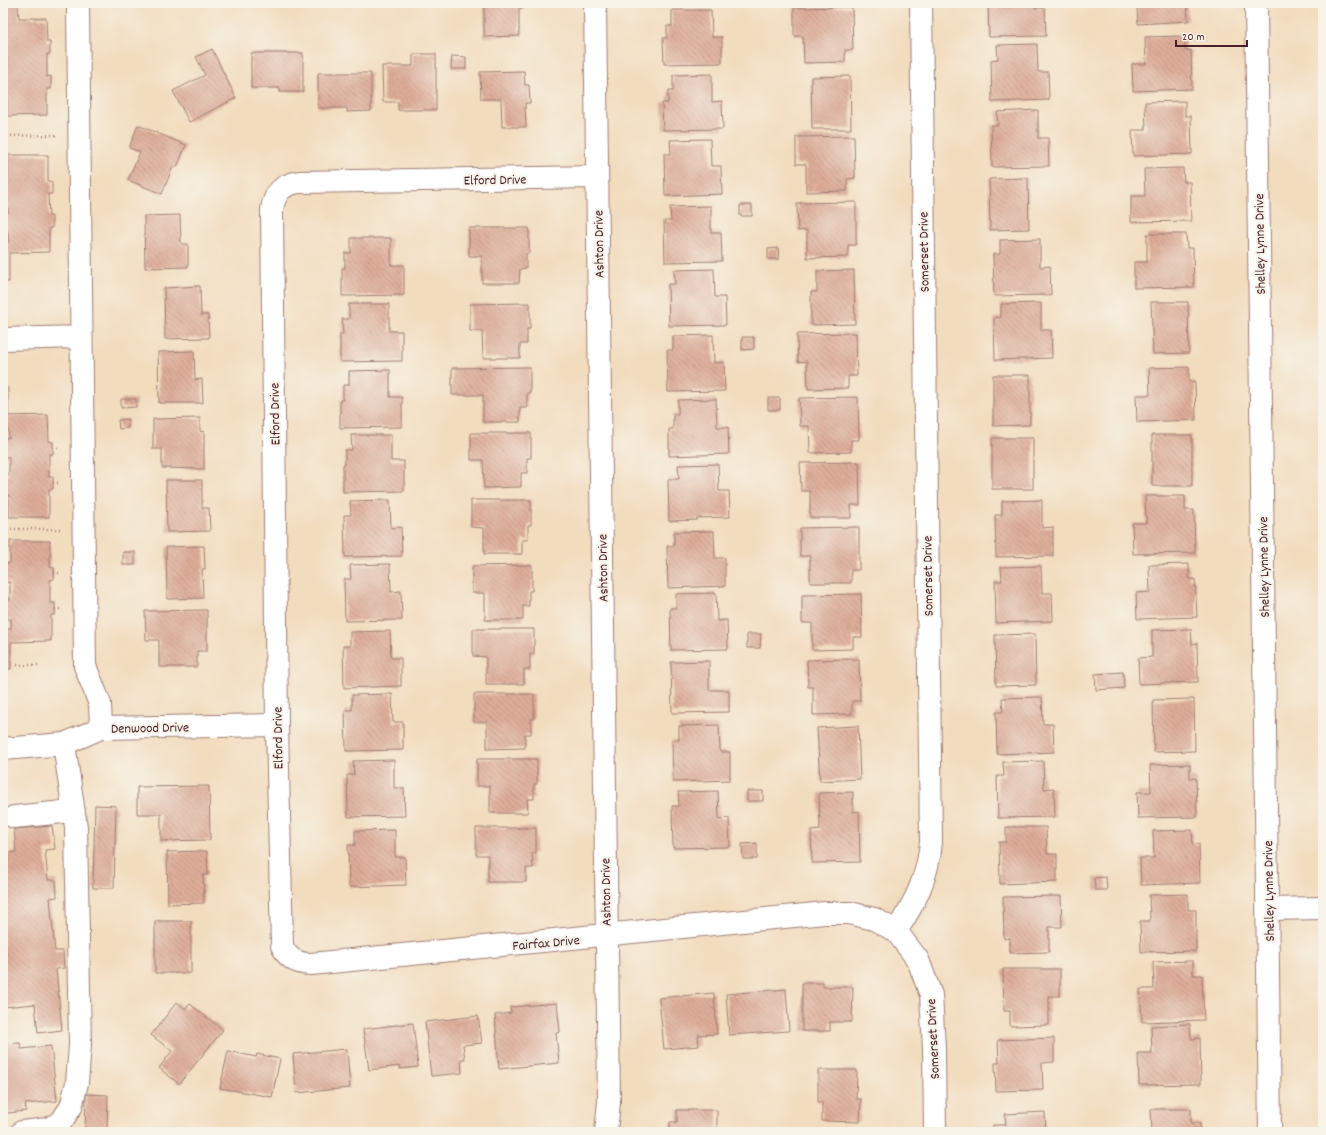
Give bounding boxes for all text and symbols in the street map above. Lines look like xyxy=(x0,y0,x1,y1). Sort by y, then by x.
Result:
scale bar xyxy=(1176,22,1247,48)
text: 20 m xyxy=(1182,29,1205,46)
street label: Elford Drive xyxy=(463,170,527,192)
street label: Shelley Lynne Drive xyxy=(1250,193,1272,295)
street label: Ashton Drive xyxy=(589,210,611,278)
street label: Somerset Drive xyxy=(914,211,936,293)
street label: Elford Drive xyxy=(265,382,287,446)
street label: Shelley Lynne Drive xyxy=(1254,516,1276,618)
street label: Ashton Drive xyxy=(593,534,615,602)
street label: Somerset Drive xyxy=(918,535,940,617)
street label: Elford Drive xyxy=(268,706,290,770)
street label: Denwood Drive xyxy=(111,718,189,740)
street label: Shelley Lynne Drive xyxy=(1259,840,1281,942)
street label: Ashton Drive xyxy=(596,858,618,926)
street label: Fairfax Drive xyxy=(512,931,581,957)
street label: Somerset Drive xyxy=(922,998,946,1080)

